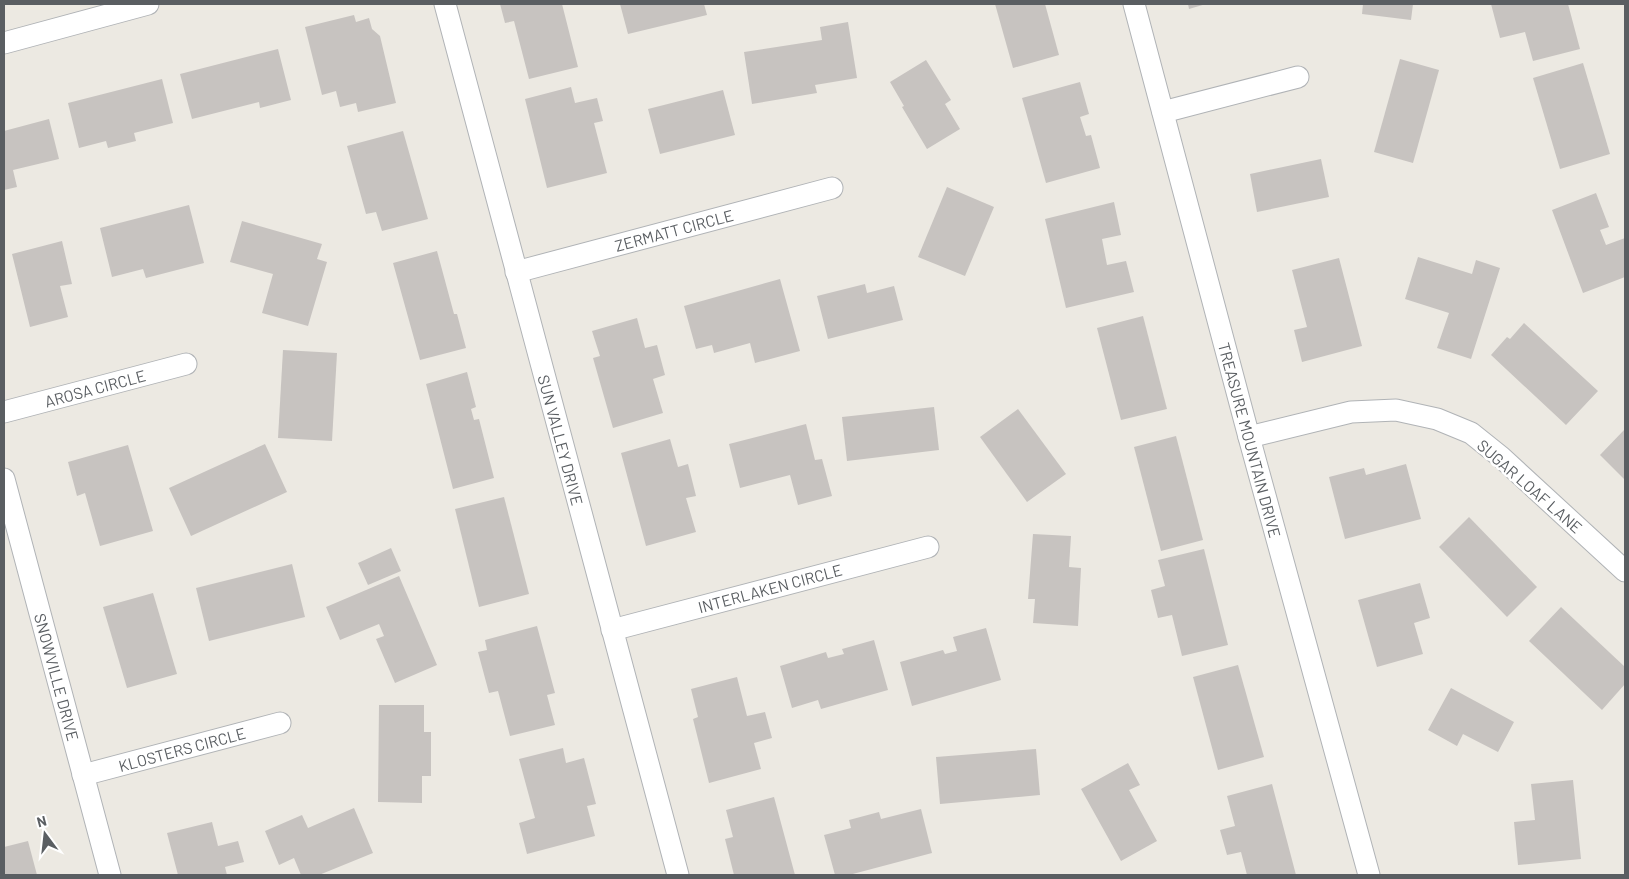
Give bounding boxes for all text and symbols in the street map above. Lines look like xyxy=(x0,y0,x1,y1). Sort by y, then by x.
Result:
street label: ZERMATT CIRCLE xyxy=(613,205,735,255)
street label: TREASURE MOUNTAIN DRIVE xyxy=(1215,340,1285,540)
street label: AROSA CIRCLE xyxy=(42,365,148,411)
street label: SUN VALLEY DRIVE xyxy=(534,373,588,507)
street label: SUGAR LOAF LANE xyxy=(1474,435,1586,537)
street label: INTERLAKEN CIRCLE xyxy=(696,560,844,616)
street label: SNOWVILLE DRIVE xyxy=(31,611,83,743)
street label: KLOSTERS CIRCLE xyxy=(116,723,248,775)
north arrow xyxy=(20,809,70,859)
text: N xyxy=(35,812,48,830)

